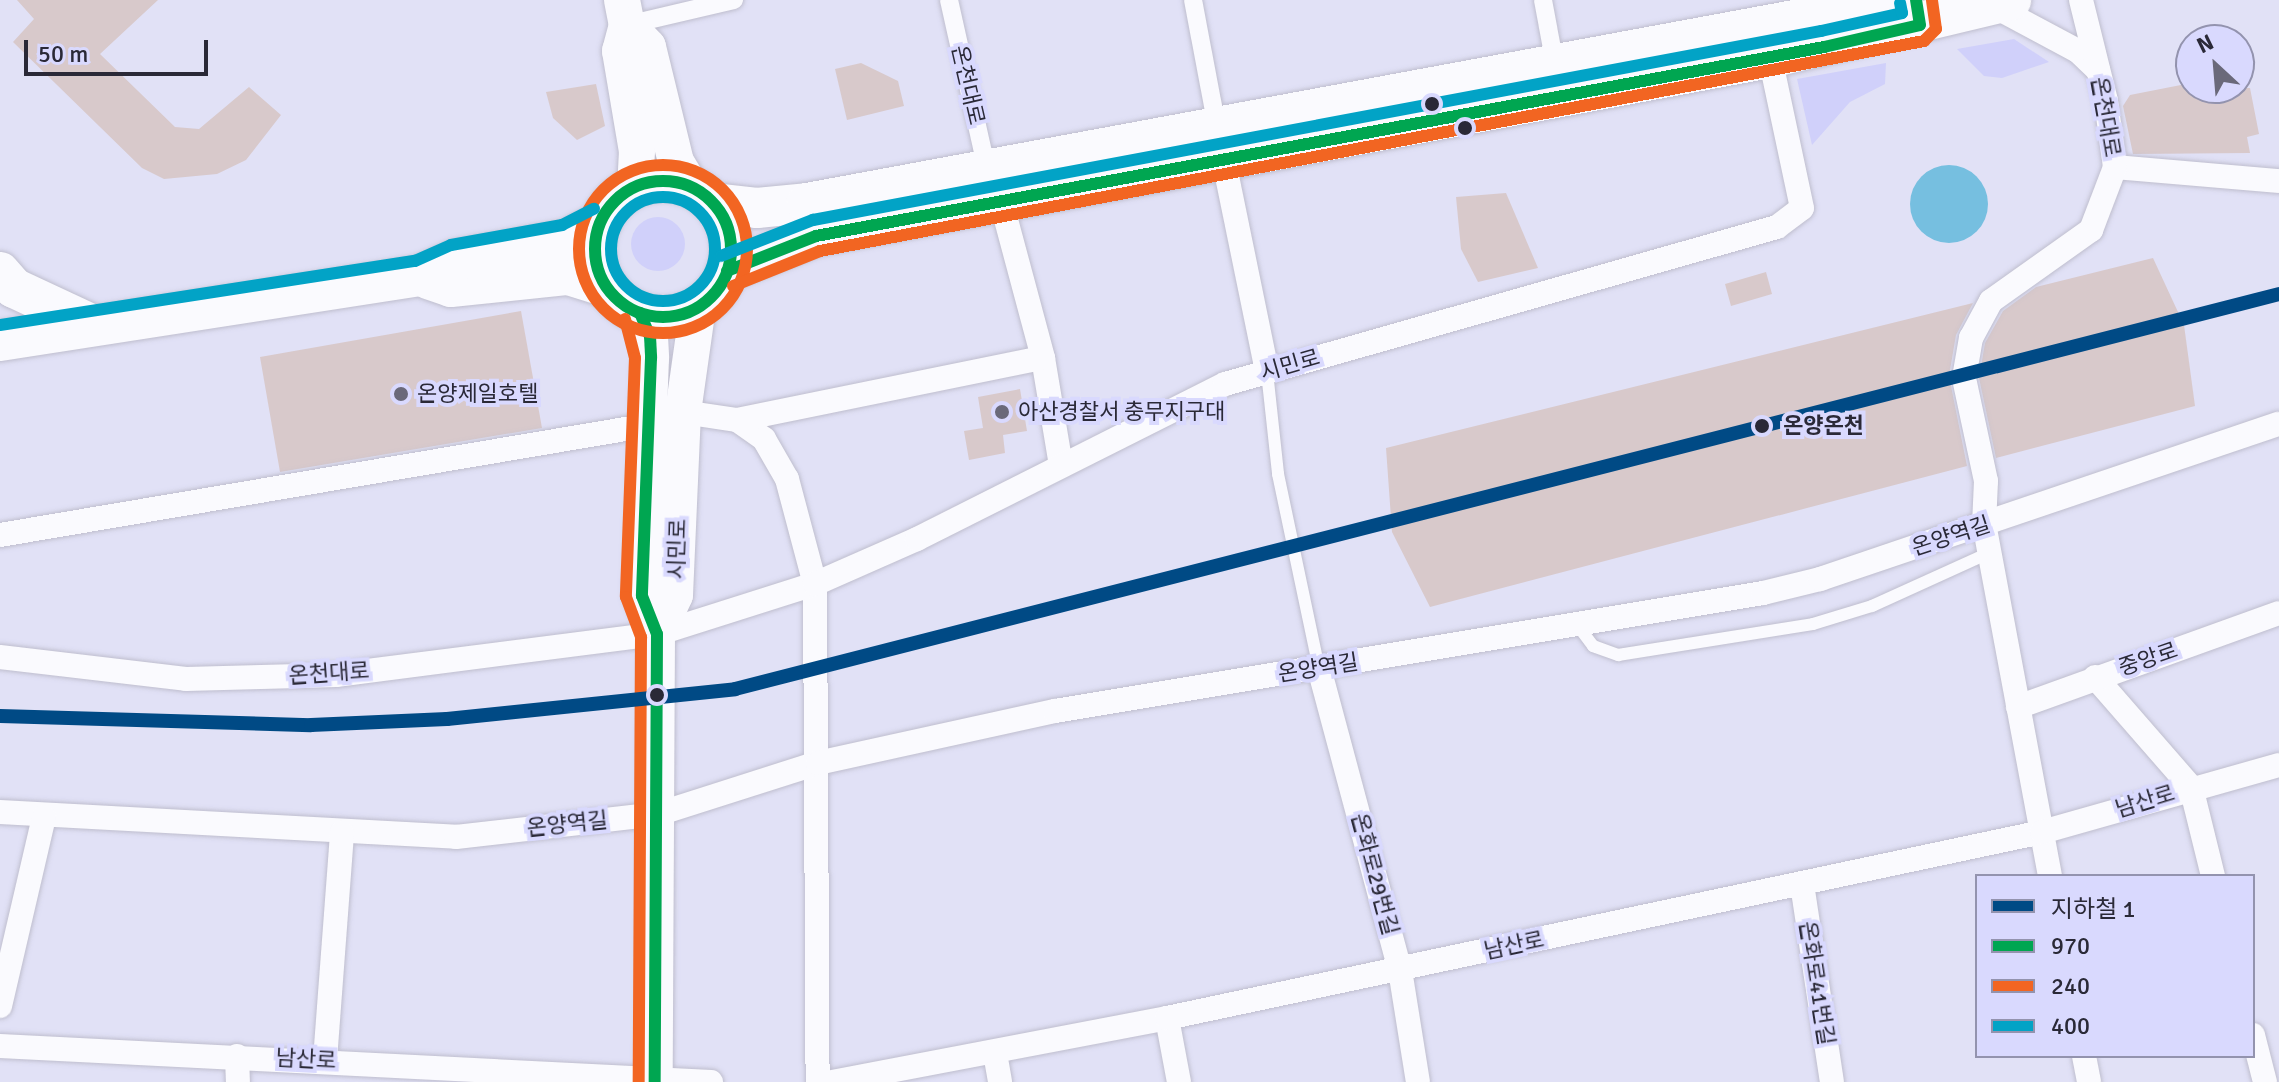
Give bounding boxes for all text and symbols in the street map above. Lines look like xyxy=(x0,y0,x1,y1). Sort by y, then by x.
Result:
scale bar xyxy=(28,24,212,74)
north arrow xyxy=(2175,24,2255,104)
text: N xyxy=(2192,28,2218,59)
text: 50 m xyxy=(38,39,88,69)
street label: 온천대로 xyxy=(946,43,990,127)
street label: 온천대로 xyxy=(2086,75,2126,159)
unlabelled marker xyxy=(1424,96,1440,112)
unlabelled marker xyxy=(1457,120,1473,136)
street label: 시민로 xyxy=(1257,344,1323,386)
place label: 온양제일호텔 xyxy=(417,381,538,407)
marker: 온양제일호텔 xyxy=(392,385,410,403)
place label: 아산경찰서 충무지구대 xyxy=(1018,399,1225,425)
marker: 아산경찰서 충무지구대 xyxy=(993,403,1011,421)
marker: 온양온천 xyxy=(1748,412,1776,440)
place label: 온양온천 xyxy=(1783,413,1864,439)
street label: 온양역길 xyxy=(1908,511,1994,561)
street label: 시민로 xyxy=(663,518,691,580)
street label: 중앙로 xyxy=(2115,637,2181,681)
street label: 온양역길 xyxy=(1276,649,1360,687)
street label: 온천대로 xyxy=(288,657,370,689)
unlabelled marker xyxy=(649,687,665,703)
street label: 남산로 xyxy=(2112,780,2178,822)
street label: 온양역길 xyxy=(525,807,609,841)
street label: 온화로29번길 xyxy=(1346,810,1404,938)
legend xyxy=(1975,874,2255,1058)
text: 지하철 1 xyxy=(2051,894,2135,924)
street label: 온화로41번길 xyxy=(1794,919,1840,1047)
street label: 남산로 xyxy=(1482,926,1546,964)
text: 970 xyxy=(2051,931,2090,961)
text: 240 xyxy=(2051,971,2090,1001)
text: 400 xyxy=(2051,1011,2090,1041)
street label: 남산로 xyxy=(275,1044,337,1074)

